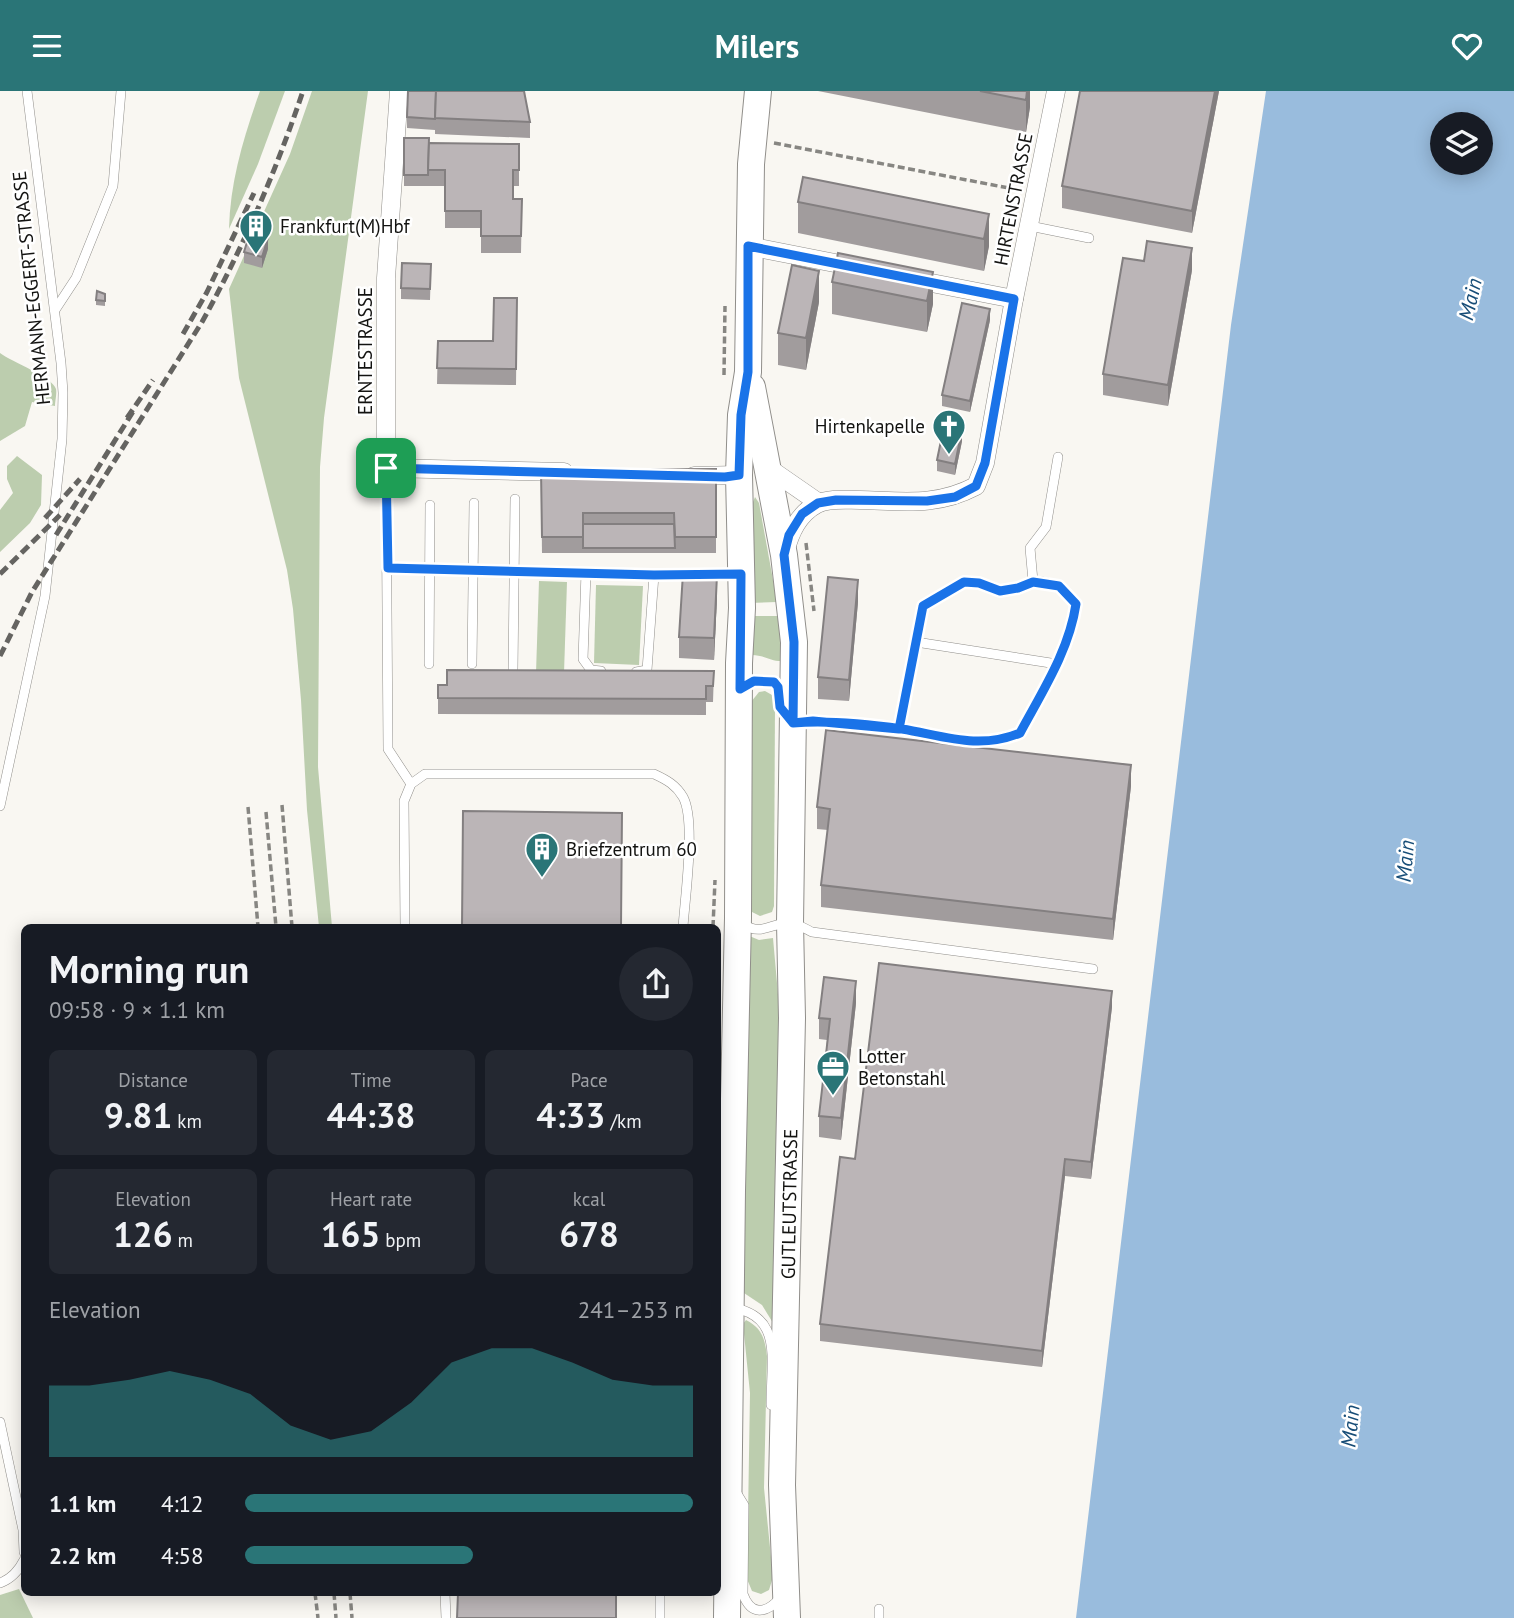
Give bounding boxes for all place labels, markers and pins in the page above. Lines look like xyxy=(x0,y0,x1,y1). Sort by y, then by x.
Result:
building icon: Frankfurt(M)Hbf xyxy=(237,207,275,256)
place label: Frankfurt(M)Hbf xyxy=(280,214,410,238)
church icon: Hirtenkapelle xyxy=(930,407,968,456)
place label: Hirtenkapelle xyxy=(815,414,925,438)
pin xyxy=(356,438,416,498)
building icon: Briefzentrum 60 xyxy=(523,830,561,879)
place label: Briefzentrum 60 xyxy=(566,837,697,861)
place label: Lotter Betonstahl xyxy=(858,1044,946,1090)
office icon: Lotter Betonstahl xyxy=(814,1048,852,1097)

